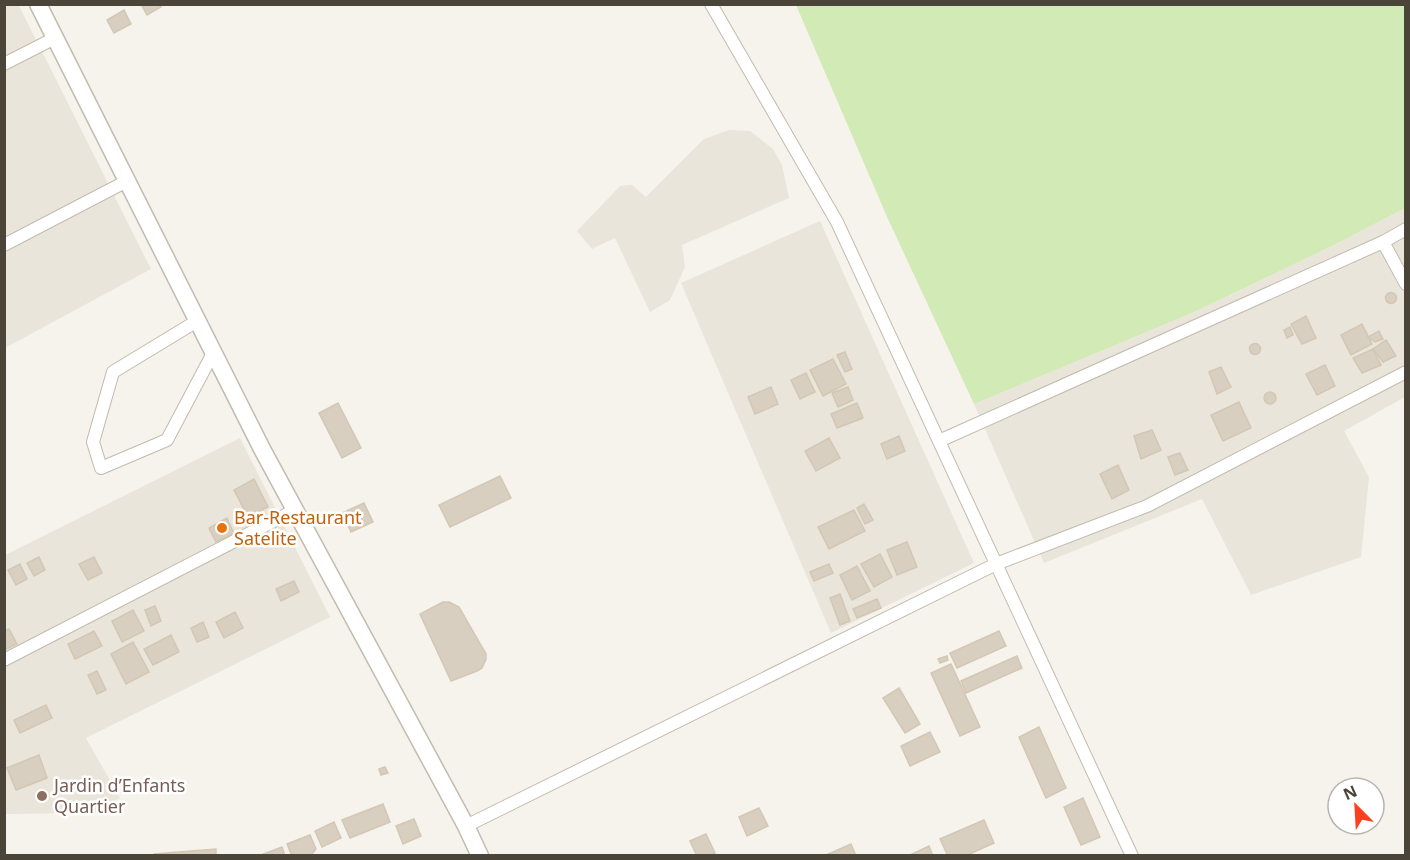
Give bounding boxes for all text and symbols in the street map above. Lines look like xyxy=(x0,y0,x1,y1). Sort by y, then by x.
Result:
place label: Bar-Restaurant Satelite xyxy=(234,505,362,550)
marker: Bar-Restaurant Satelite xyxy=(215,521,229,535)
place label: Jardin d’Enfants Quartier xyxy=(52,773,186,818)
north arrow xyxy=(1326,776,1386,836)
text: N xyxy=(1339,780,1360,805)
marker: Jardin d’Enfants Quartier xyxy=(35,789,49,803)

